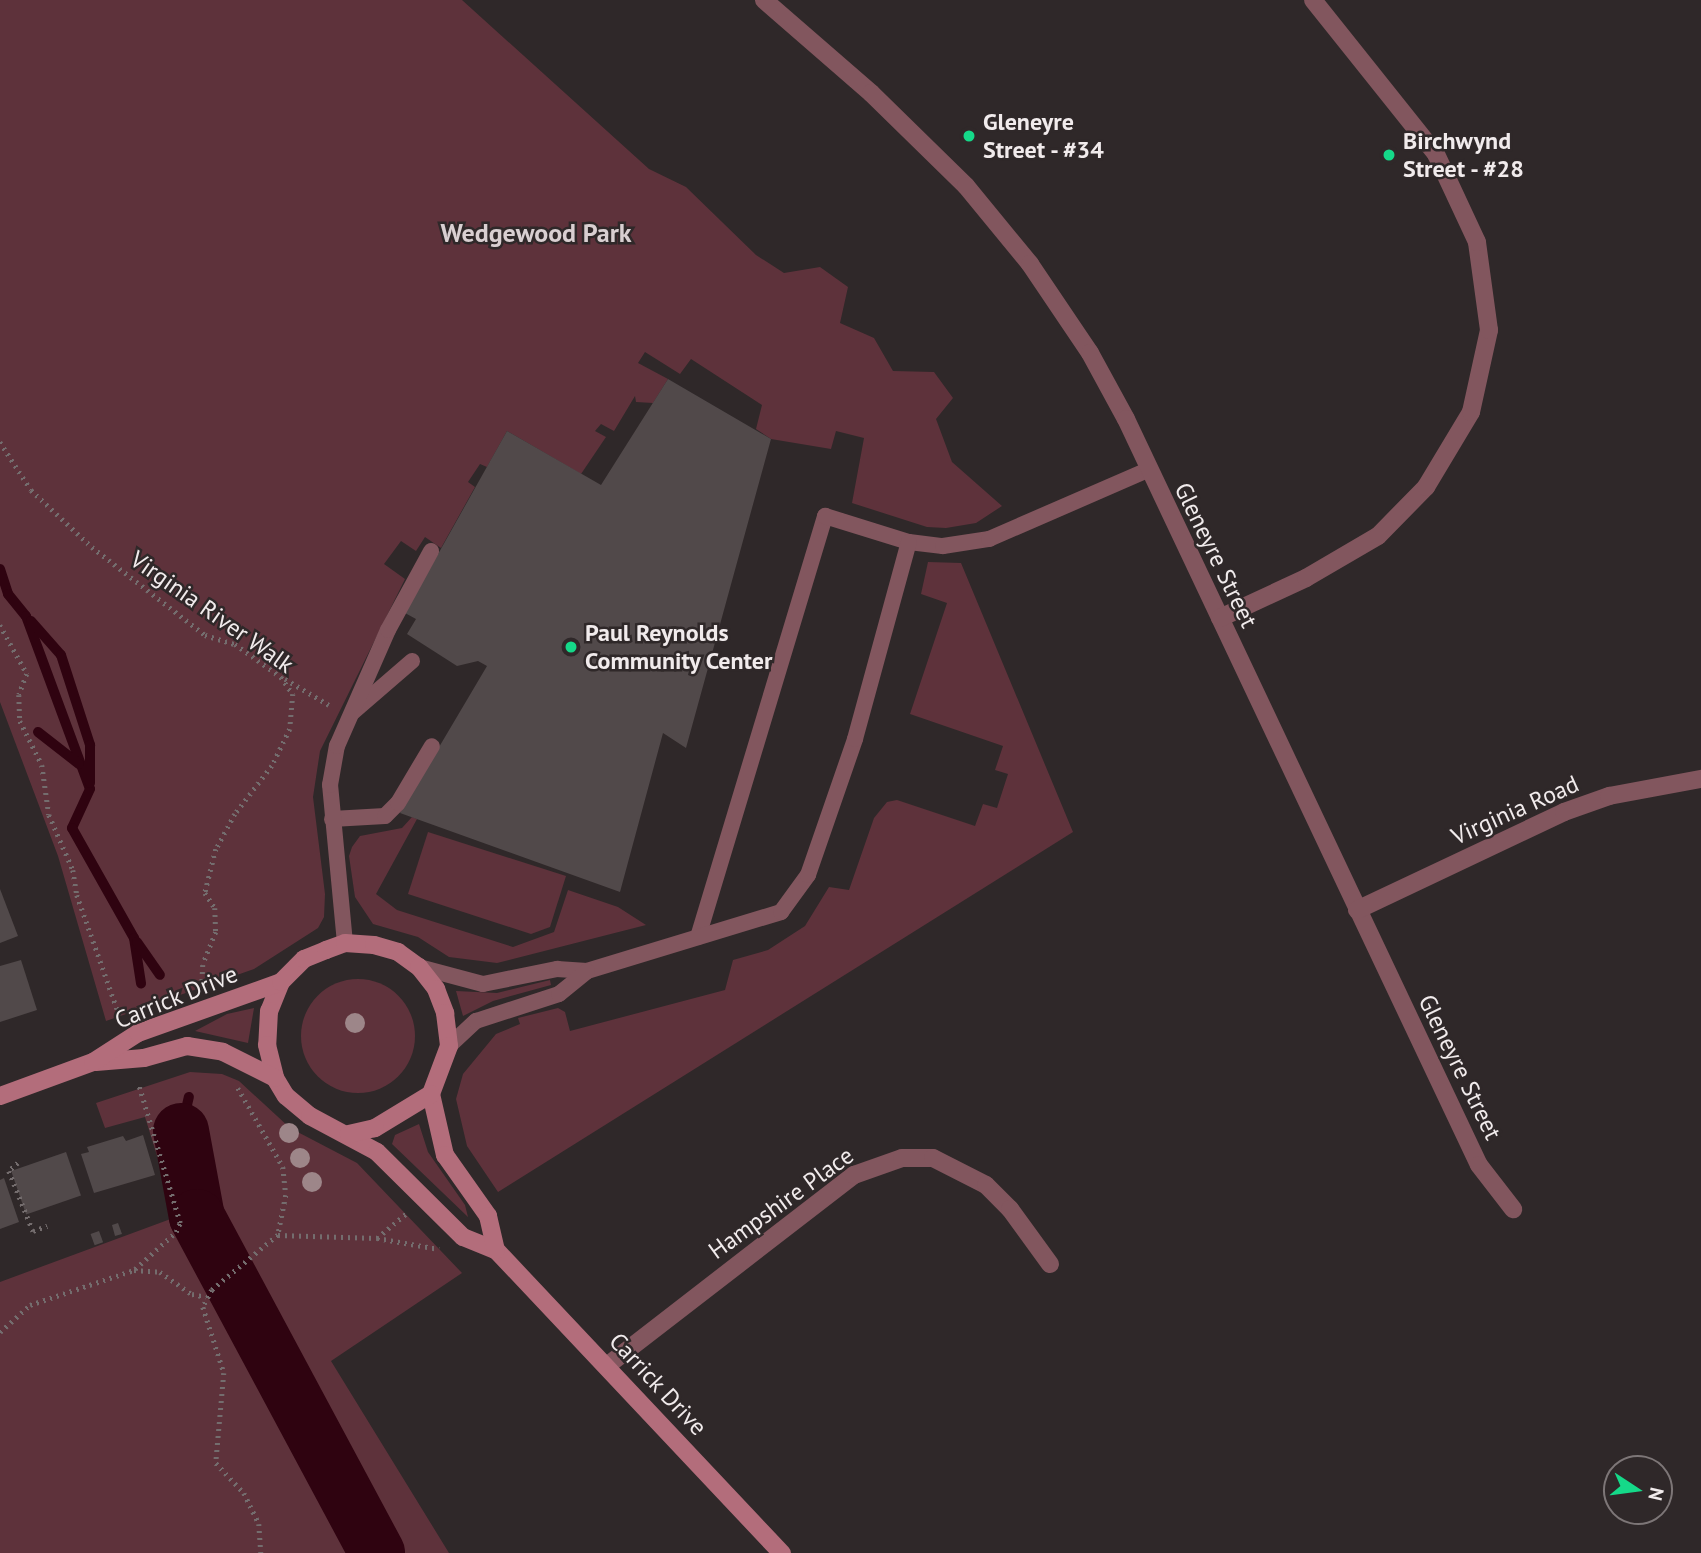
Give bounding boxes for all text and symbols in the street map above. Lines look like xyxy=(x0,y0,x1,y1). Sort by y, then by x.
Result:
place label: Gleneyre Street - #34 xyxy=(983,108,1107,164)
place label: Birchwynd Street - #28 xyxy=(1403,127,1527,183)
marker: Gleneyre Street - #34 xyxy=(961,128,977,144)
marker: Birchwynd Street - #28 xyxy=(1381,147,1397,163)
district label: Wedgewood Park xyxy=(440,217,632,249)
street label: Gleneyre Street xyxy=(1168,478,1264,632)
street label: Virginia River Walk xyxy=(124,545,300,679)
place label: Paul Reynolds Community Center xyxy=(585,619,774,675)
marker: Paul Reynolds Community Center xyxy=(563,639,579,655)
street label: Virginia Road xyxy=(1447,769,1583,851)
street label: Carrick Drive xyxy=(110,959,242,1035)
street label: Gleneyre Street xyxy=(1412,990,1508,1144)
street label: Hampshire Place xyxy=(703,1141,859,1265)
street label: Carrick Drive xyxy=(603,1326,713,1442)
north arrow xyxy=(1603,1455,1673,1525)
text: N xyxy=(1643,1485,1670,1503)

